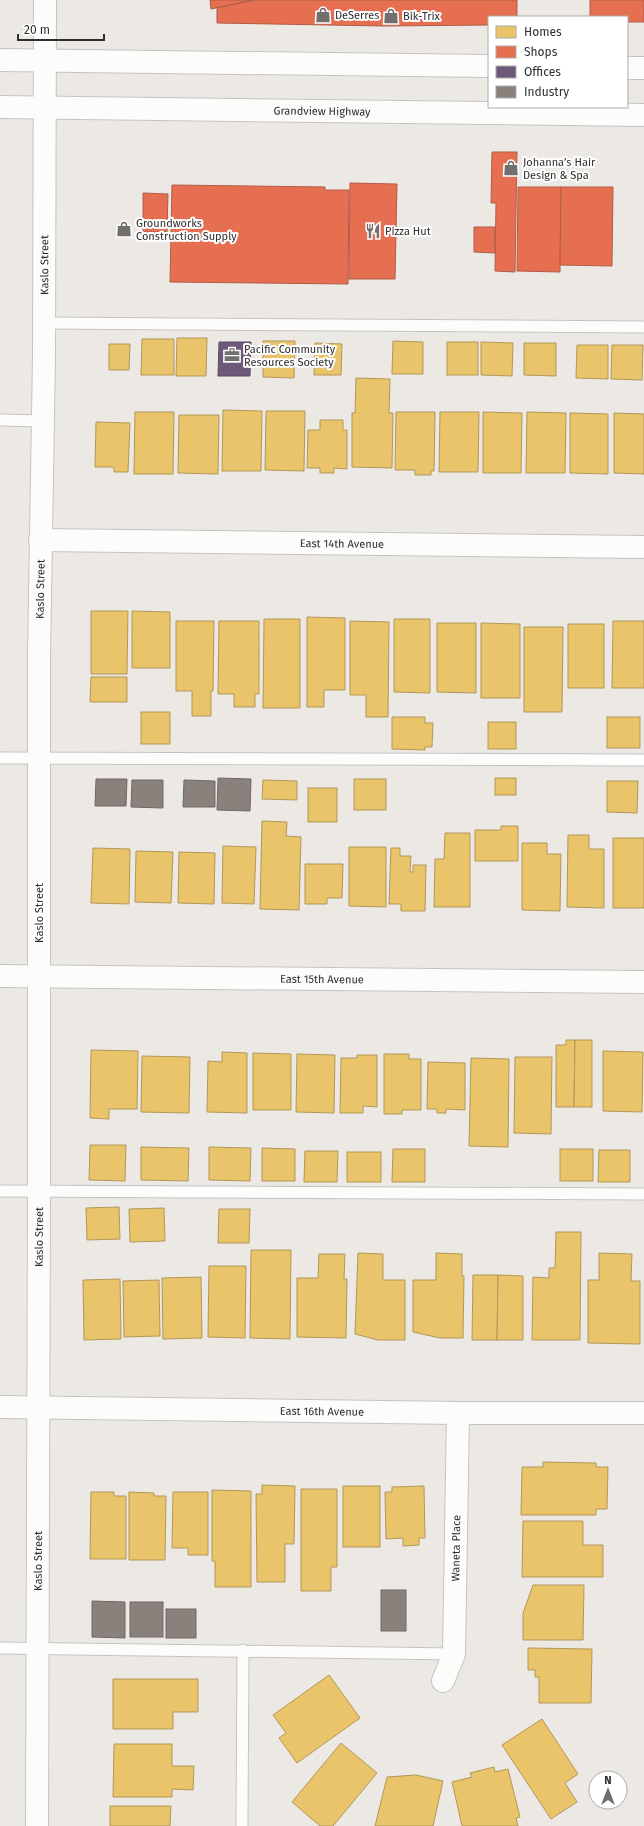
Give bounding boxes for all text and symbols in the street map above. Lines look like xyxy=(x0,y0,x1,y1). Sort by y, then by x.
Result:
shop icon: DeSerres xyxy=(314,6,332,24)
shop icon: Bik-Trix xyxy=(382,7,400,25)
place label: DeSerres xyxy=(335,9,379,22)
place label: Bik-Trix xyxy=(403,10,441,23)
scale bar xyxy=(18,16,104,42)
legend xyxy=(488,16,628,108)
text: 20 m xyxy=(24,23,50,37)
text: Homes xyxy=(524,25,562,39)
text: Shops xyxy=(524,45,558,59)
text: Offices xyxy=(524,65,561,79)
text: Industry xyxy=(524,85,569,99)
street label: Grandview Highway xyxy=(273,104,371,118)
place label: Johanna’s Hair Design & Spa xyxy=(523,156,596,182)
shop icon: Johanna’s Hair Design & Spa xyxy=(502,159,520,177)
place label: Groundworks Construction Supply xyxy=(136,217,237,243)
shop icon: Groundworks Construction Supply xyxy=(115,220,133,238)
restaurant icon: Pizza Hut xyxy=(364,222,382,240)
place label: Pizza Hut xyxy=(385,225,431,238)
street label: Kaslo Street xyxy=(38,235,51,295)
place label: Pacific Community Resources Society xyxy=(244,343,336,369)
office icon: Pacific Community Resources Society xyxy=(223,346,241,364)
street label: East 14th Avenue xyxy=(300,537,384,550)
street label: Kaslo Street xyxy=(33,559,47,619)
street label: Kaslo Street xyxy=(33,883,46,943)
street label: East 15th Avenue xyxy=(280,972,364,986)
street label: Kaslo Street xyxy=(32,1207,45,1267)
street label: East 16th Avenue xyxy=(280,1404,364,1418)
street label: Waneta Place xyxy=(449,1515,463,1582)
street label: Kaslo Street xyxy=(31,1531,44,1591)
north arrow xyxy=(588,1770,628,1810)
text: N xyxy=(604,1774,612,1787)

